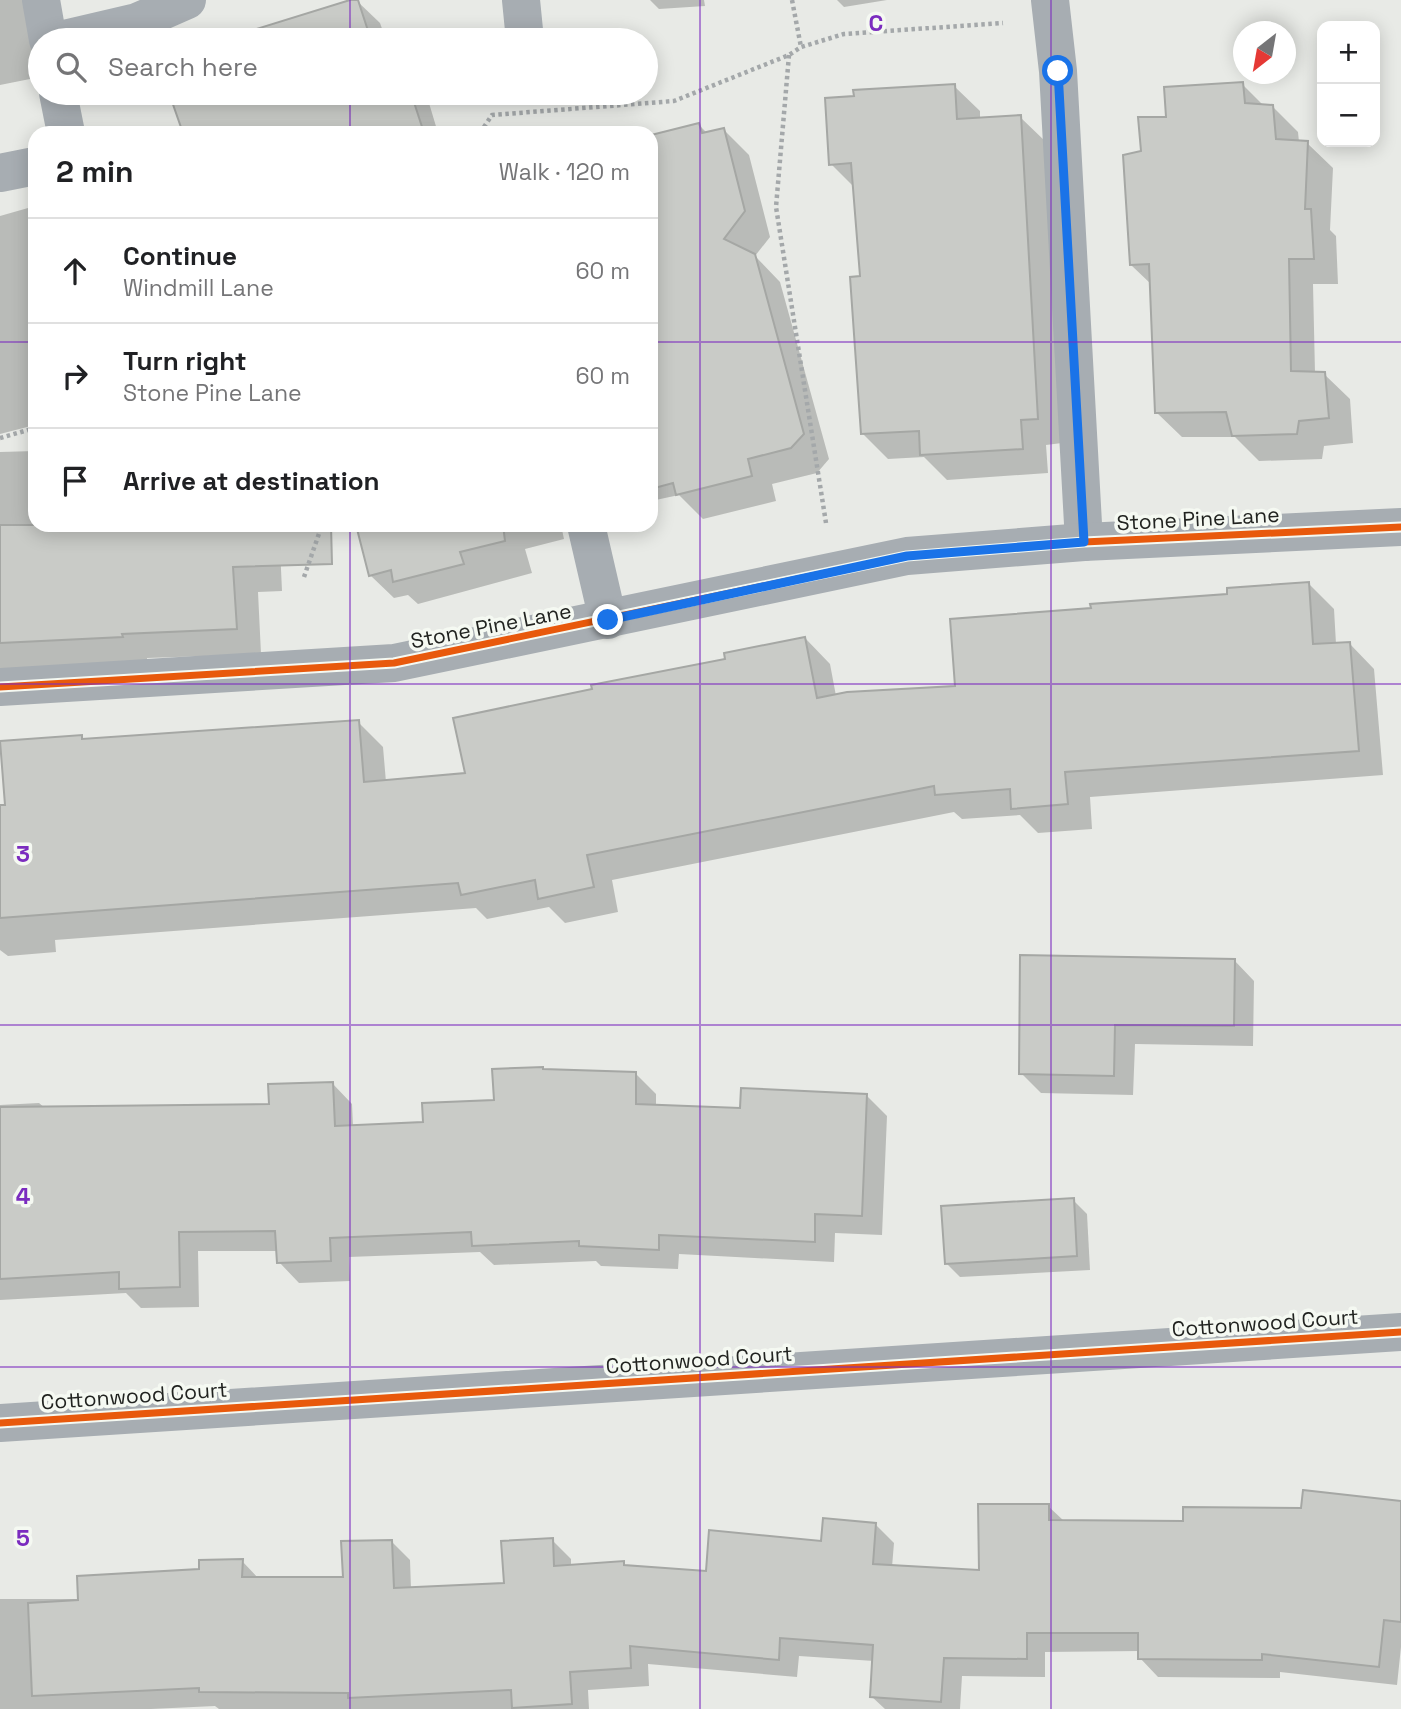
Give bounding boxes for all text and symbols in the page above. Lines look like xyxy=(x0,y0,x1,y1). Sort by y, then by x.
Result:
text: C xyxy=(869,8,883,38)
north arrow xyxy=(1233,21,1296,84)
map controls xyxy=(1317,21,1380,147)
button: + xyxy=(1317,21,1380,84)
search box xyxy=(28,28,658,105)
icon: search xyxy=(52,48,90,86)
text: Search here xyxy=(108,50,258,84)
route start xyxy=(1042,55,1073,86)
button: − xyxy=(1317,84,1380,147)
text: 2 min xyxy=(56,152,134,191)
text: Walk · 120 m xyxy=(499,157,630,187)
text: Continue xyxy=(123,239,237,273)
icon: ahead xyxy=(56,252,94,290)
text: 60 m xyxy=(575,256,630,286)
text: Windmill Lane xyxy=(123,273,274,303)
text: Turn right xyxy=(123,344,247,378)
icon: right xyxy=(56,357,94,395)
text: 60 m xyxy=(575,361,630,391)
text: Stone Pine Lane xyxy=(123,378,302,408)
icon: arrive xyxy=(56,462,94,500)
text: Arrive at destination xyxy=(123,464,380,498)
street label: Stone Pine Lane xyxy=(1116,501,1280,536)
street label: Stone Pine Lane xyxy=(408,597,574,654)
route end xyxy=(592,604,623,635)
text: 3 xyxy=(16,839,30,869)
text: 4 xyxy=(16,1181,31,1211)
street label: Cottonwood Court xyxy=(1171,1303,1359,1342)
street label: Cottonwood Court xyxy=(605,1340,793,1379)
street label: Cottonwood Court xyxy=(40,1376,228,1415)
text: 5 xyxy=(16,1523,30,1553)

